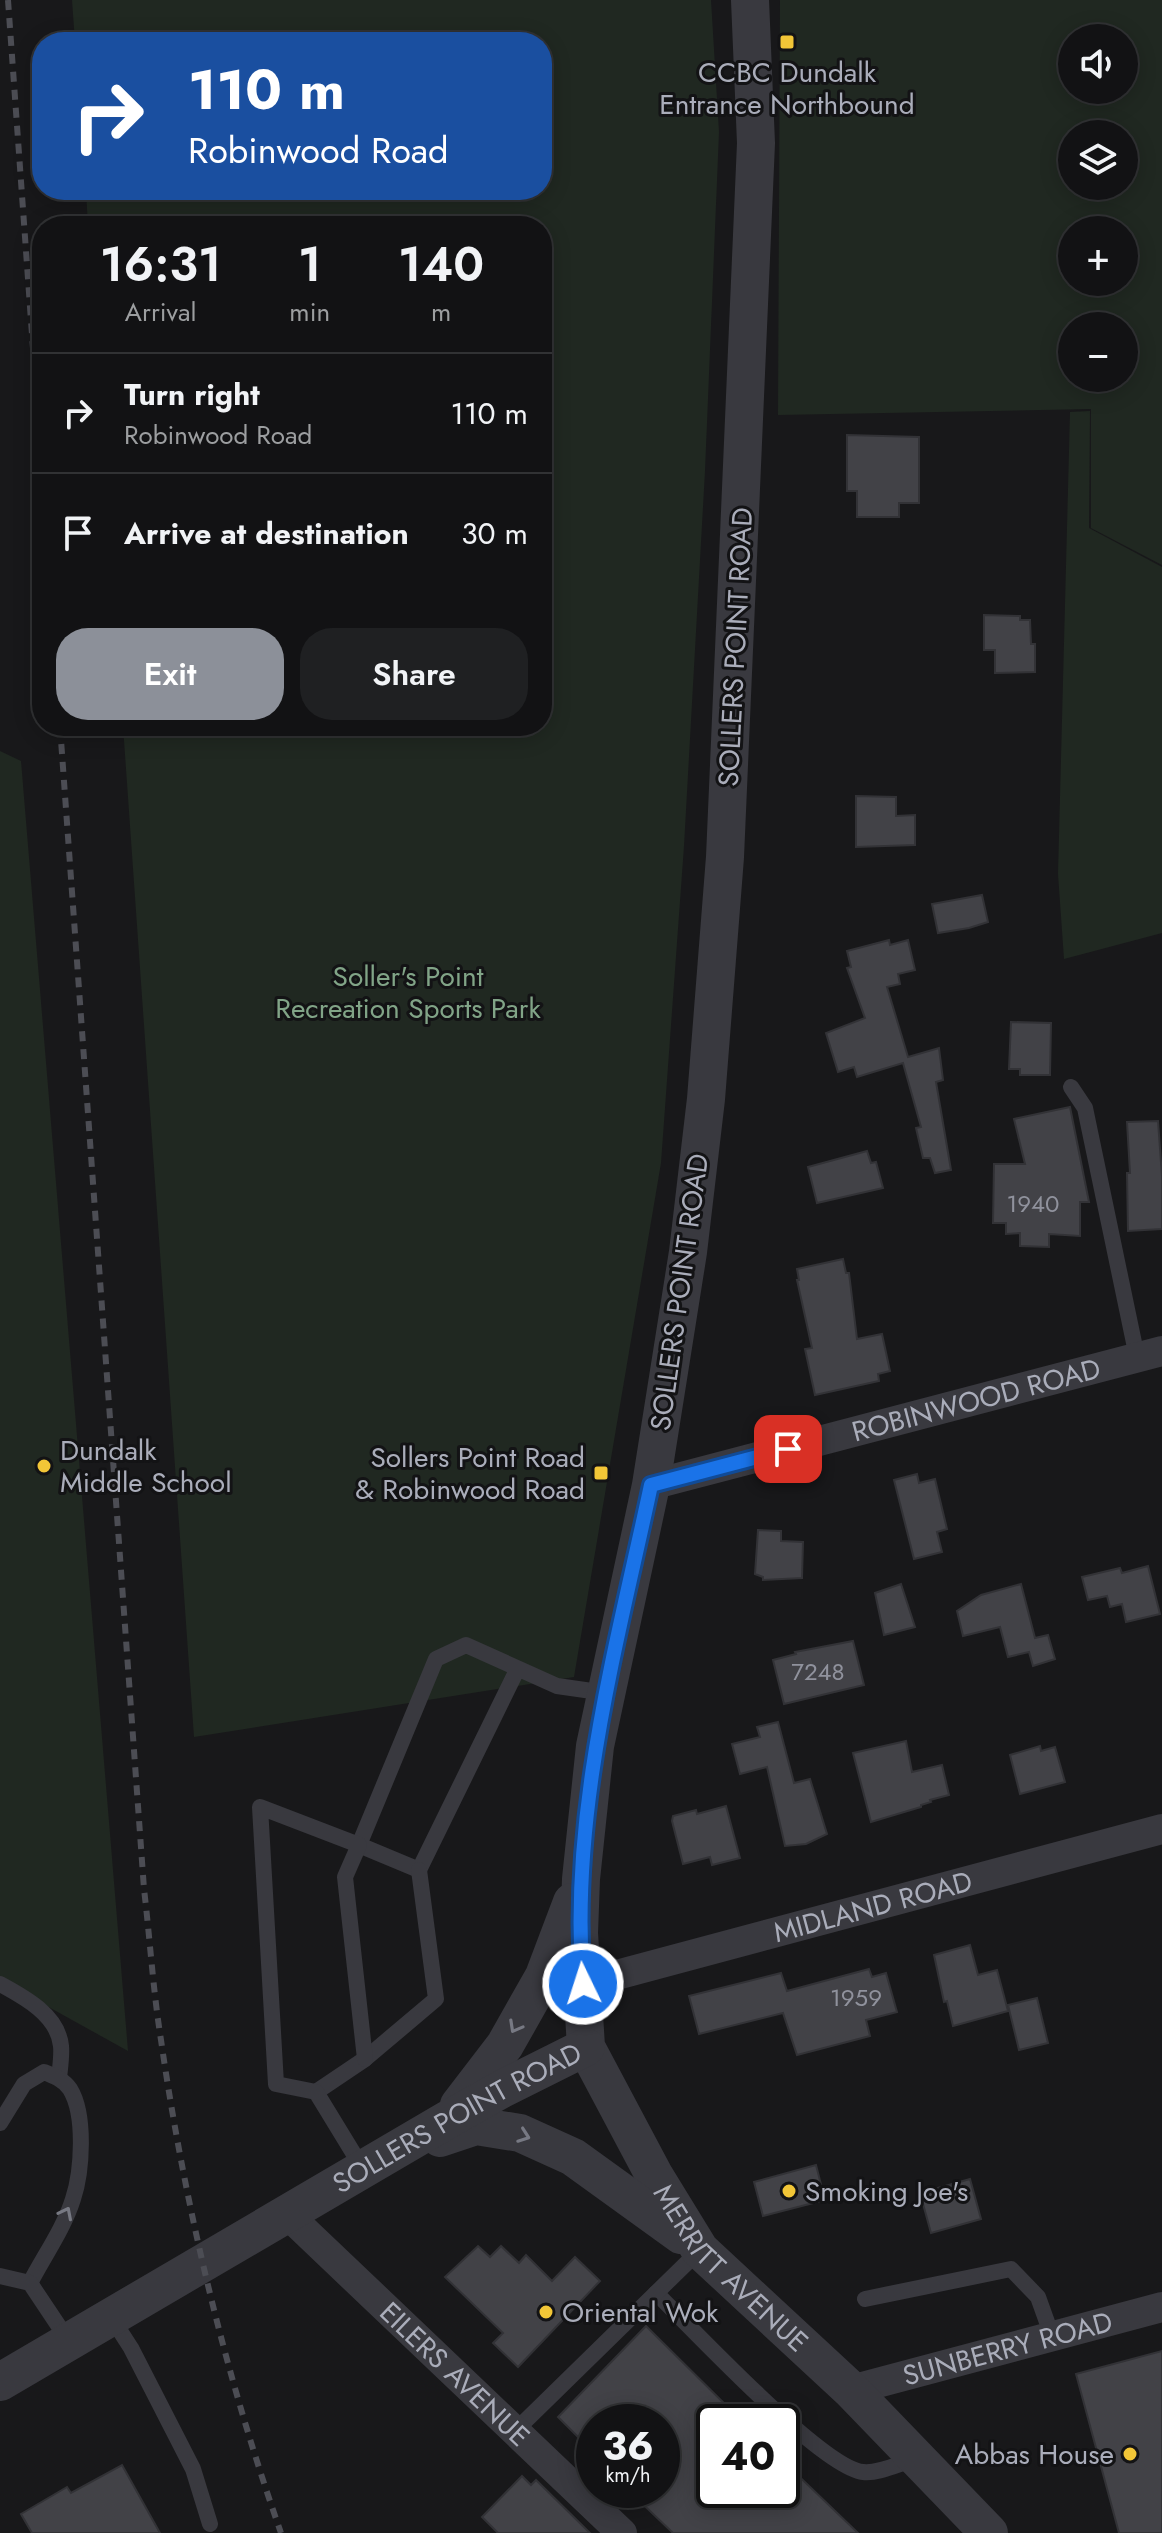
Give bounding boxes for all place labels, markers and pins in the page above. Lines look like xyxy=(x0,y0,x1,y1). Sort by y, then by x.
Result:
marker: CCBC Dundalk Entrance Northbound xyxy=(778,33,796,51)
place label: CCBC Dundalk Entrance Northbound xyxy=(659,52,915,125)
pin xyxy=(754,1415,822,1483)
place label: Dundalk Middle School xyxy=(60,1430,232,1503)
place label: Sollers Point Road & Robinwood Road xyxy=(355,1437,585,1510)
marker: Dundalk Middle School xyxy=(35,1457,53,1475)
marker: Sollers Point Road & Robinwood Road xyxy=(592,1464,610,1482)
place label: Smoking Joe's xyxy=(805,2171,968,2212)
marker: Smoking Joe's xyxy=(780,2182,798,2200)
place label: Oriental Wok xyxy=(562,2292,719,2333)
marker: Oriental Wok xyxy=(537,2303,555,2321)
place label: Abbas House xyxy=(955,2434,1114,2475)
marker: Abbas House xyxy=(1121,2445,1139,2463)

